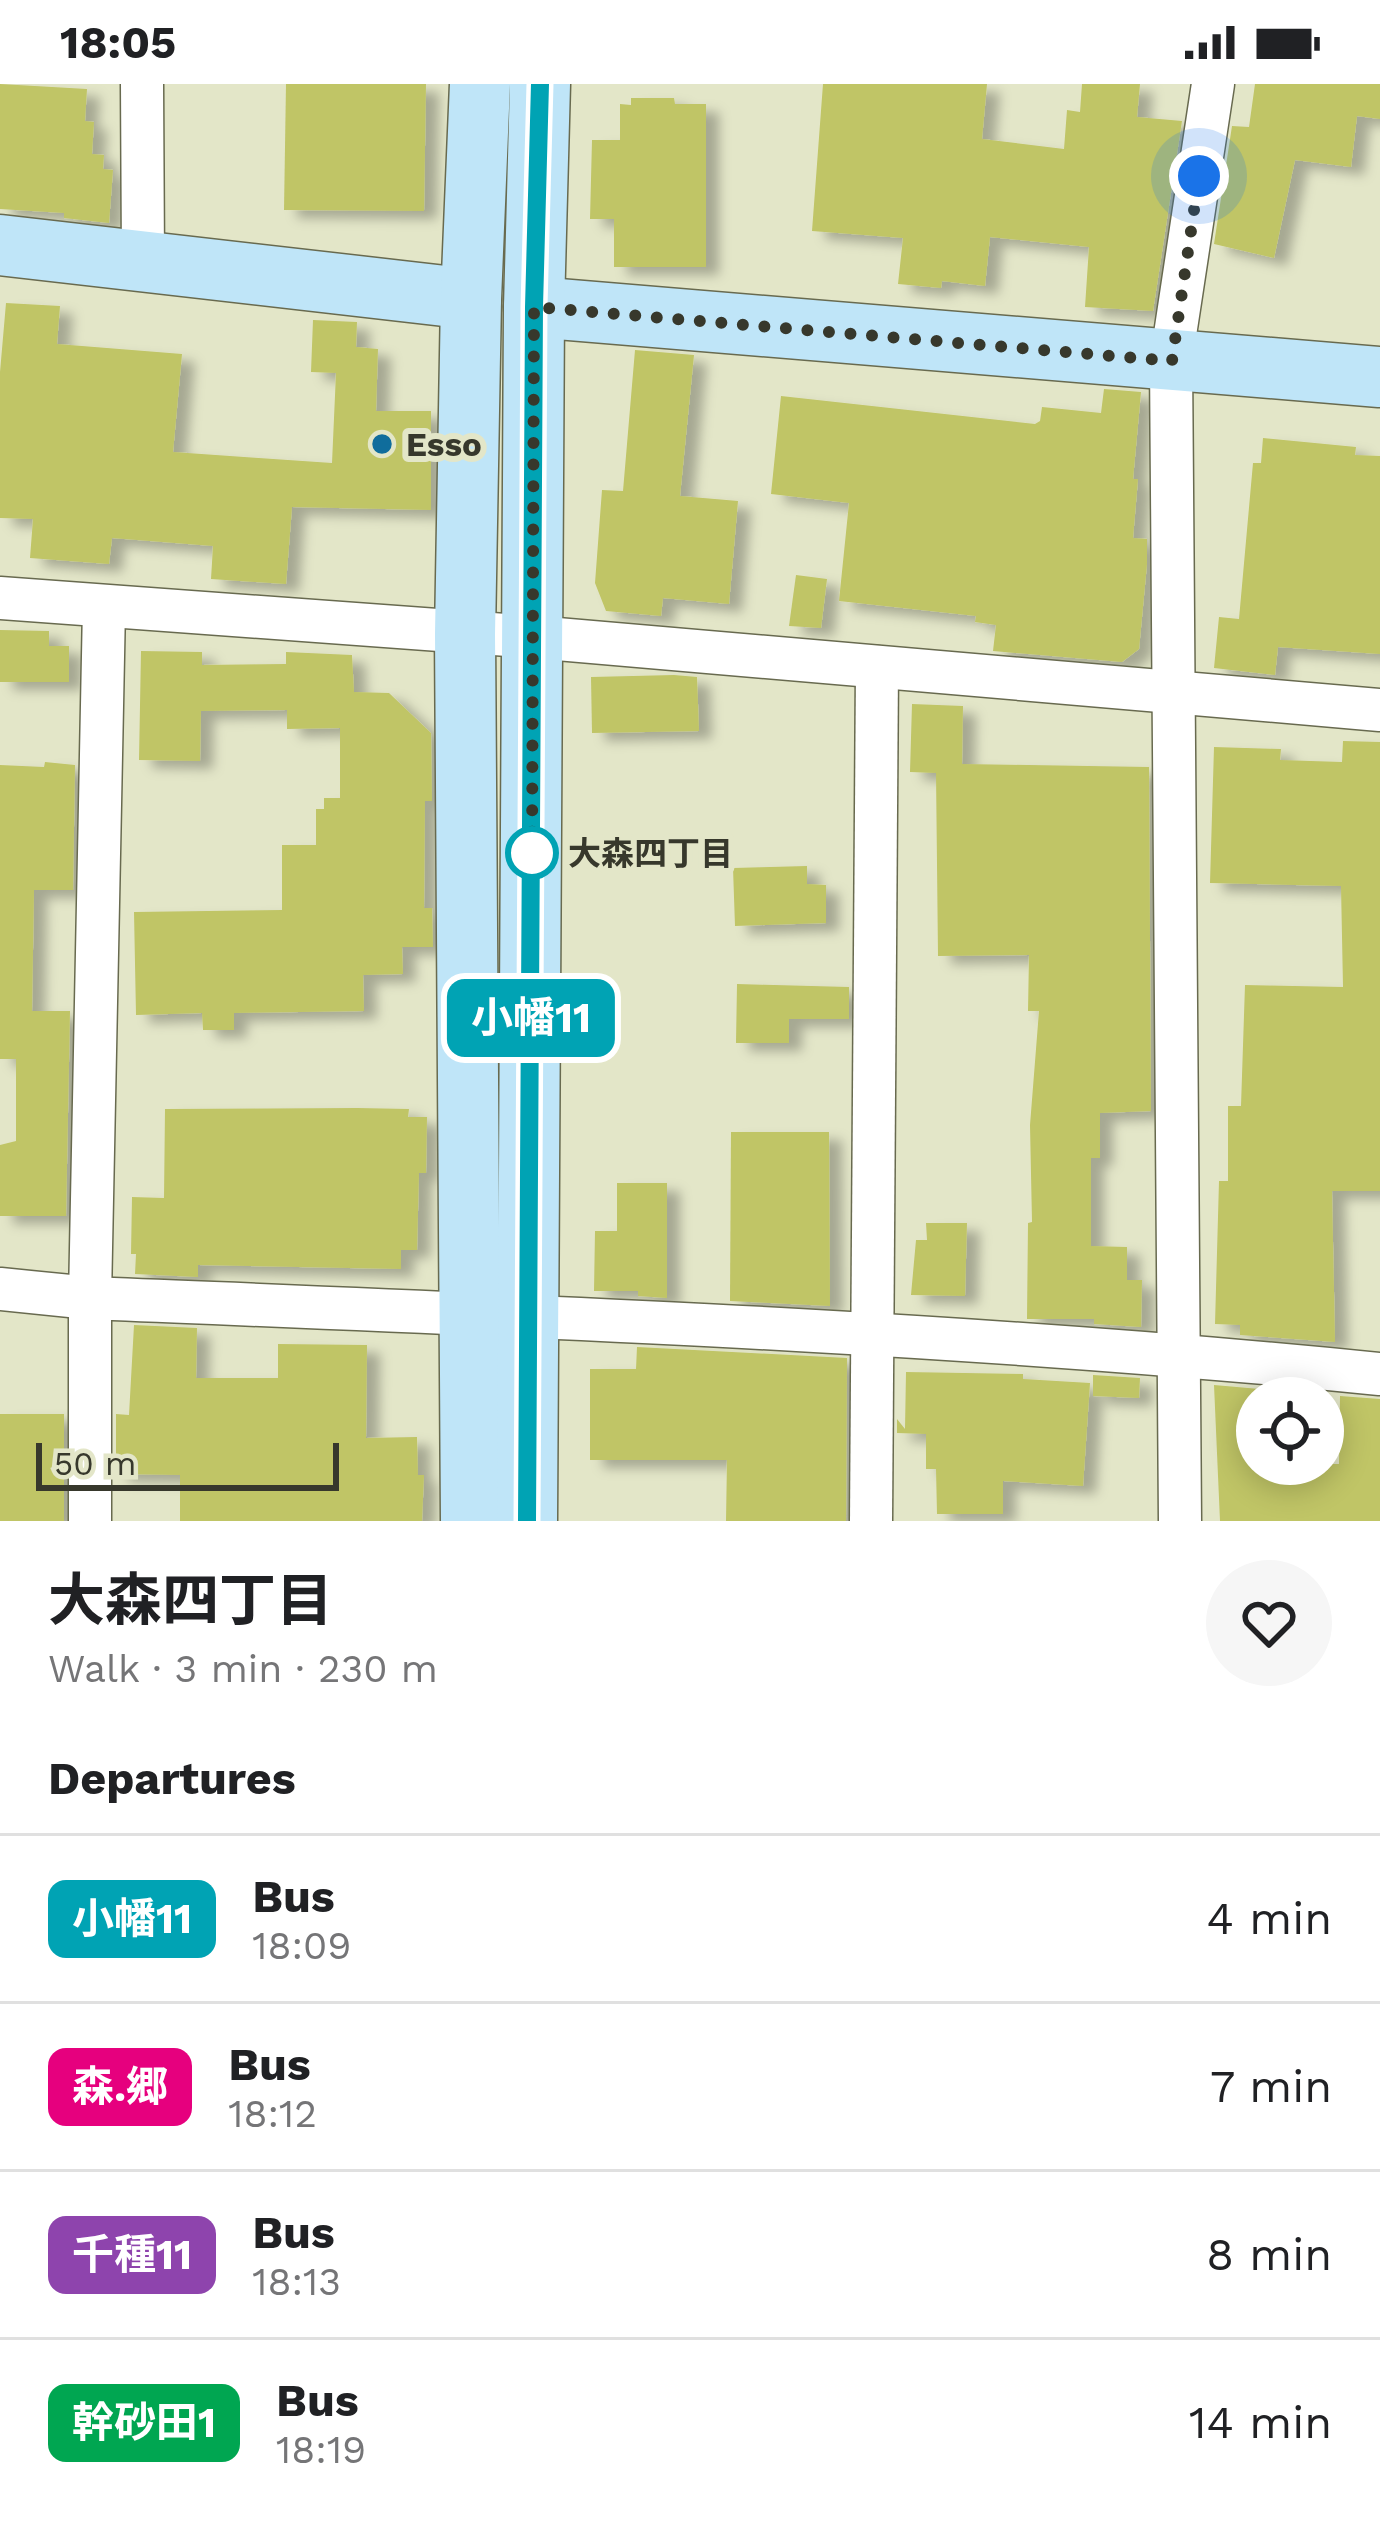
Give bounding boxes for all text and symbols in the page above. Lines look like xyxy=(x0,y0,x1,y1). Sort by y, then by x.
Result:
text: 18:05 xyxy=(60,16,176,69)
your location xyxy=(1169,146,1229,206)
place label: Esso xyxy=(406,425,482,464)
marker: Esso xyxy=(369,431,395,457)
marker: 大森四丁目 xyxy=(507,828,557,878)
place label: 大森四丁目 xyxy=(568,834,733,873)
line badge: 小幡11 xyxy=(447,979,615,1057)
text: 小幡11 xyxy=(471,993,591,1042)
map controls xyxy=(1236,1377,1344,1485)
button: locate xyxy=(1236,1377,1344,1485)
scale bar xyxy=(36,1437,339,1490)
text: 50 m xyxy=(54,1444,136,1483)
button: heart xyxy=(1206,1560,1332,1686)
text: 大森四丁目 xyxy=(48,1567,333,1634)
text: Walk · 3 min · 230 m xyxy=(48,1646,438,1691)
text: Departures xyxy=(48,1752,296,1805)
text: Bus xyxy=(252,1870,335,1923)
text: 4 min xyxy=(1206,1892,1332,1945)
text: 小幡11 xyxy=(72,1894,192,1943)
text: 18:09 xyxy=(252,1923,351,1968)
text: Bus xyxy=(228,2038,311,2091)
text: 7 min xyxy=(1210,2060,1332,2113)
text: 森.郷 xyxy=(72,2062,168,2111)
text: 18:12 xyxy=(228,2091,317,2136)
text: Bus xyxy=(252,2206,335,2259)
text: 8 min xyxy=(1206,2228,1332,2281)
text: 千種11 xyxy=(72,2230,192,2279)
text: 18:13 xyxy=(252,2259,341,2304)
text: Bus xyxy=(276,2374,359,2427)
text: 14 min xyxy=(1189,2396,1332,2449)
text: 幹砂田1 xyxy=(72,2398,216,2447)
text: 18:19 xyxy=(276,2427,366,2472)

